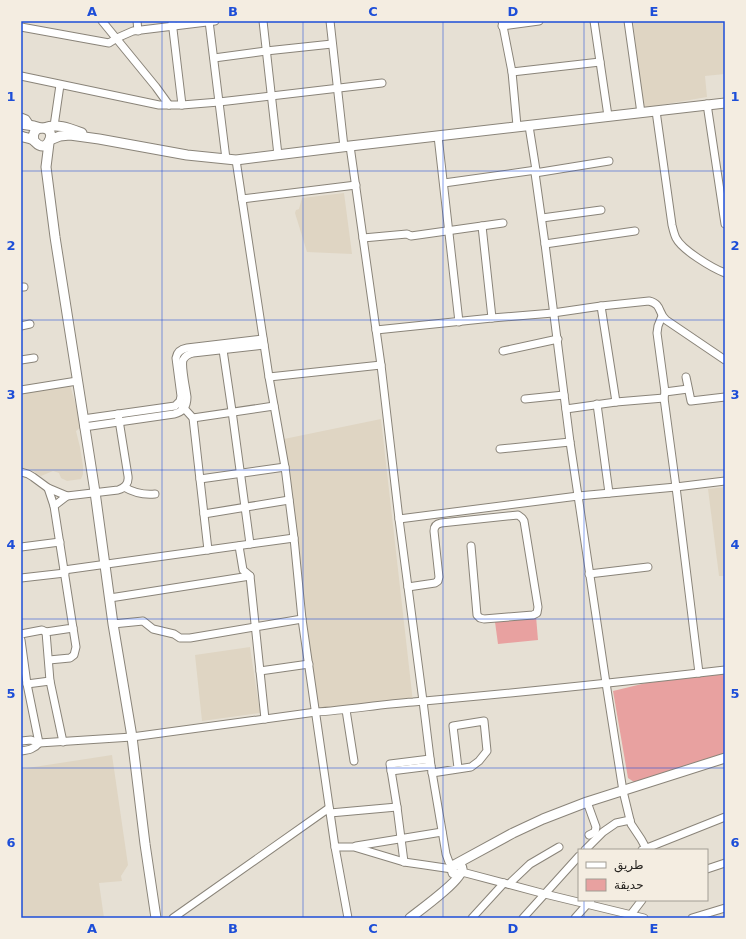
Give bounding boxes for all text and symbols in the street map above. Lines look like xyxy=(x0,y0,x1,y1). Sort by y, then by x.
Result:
text: A xyxy=(87,4,97,19)
text: B xyxy=(228,4,238,19)
text: C xyxy=(368,4,378,19)
text: D xyxy=(508,4,519,19)
text: E xyxy=(650,4,658,19)
text: 1 xyxy=(6,89,16,104)
text: 1 xyxy=(730,89,740,104)
text: 2 xyxy=(6,238,16,253)
text: 2 xyxy=(730,238,740,253)
text: 3 xyxy=(6,387,16,402)
text: 3 xyxy=(730,387,740,402)
text: 4 xyxy=(6,537,16,552)
text: 4 xyxy=(730,537,740,552)
text: 5 xyxy=(6,686,16,701)
text: 5 xyxy=(730,686,740,701)
text: 6 xyxy=(6,835,16,850)
text: 6 xyxy=(730,835,740,850)
legend xyxy=(578,849,708,901)
text: طريق xyxy=(614,858,644,873)
text: حديقة xyxy=(614,878,644,892)
text: A xyxy=(87,921,97,936)
text: B xyxy=(228,921,238,936)
text: C xyxy=(368,921,378,936)
text: D xyxy=(508,921,519,936)
text: E xyxy=(650,921,658,936)

